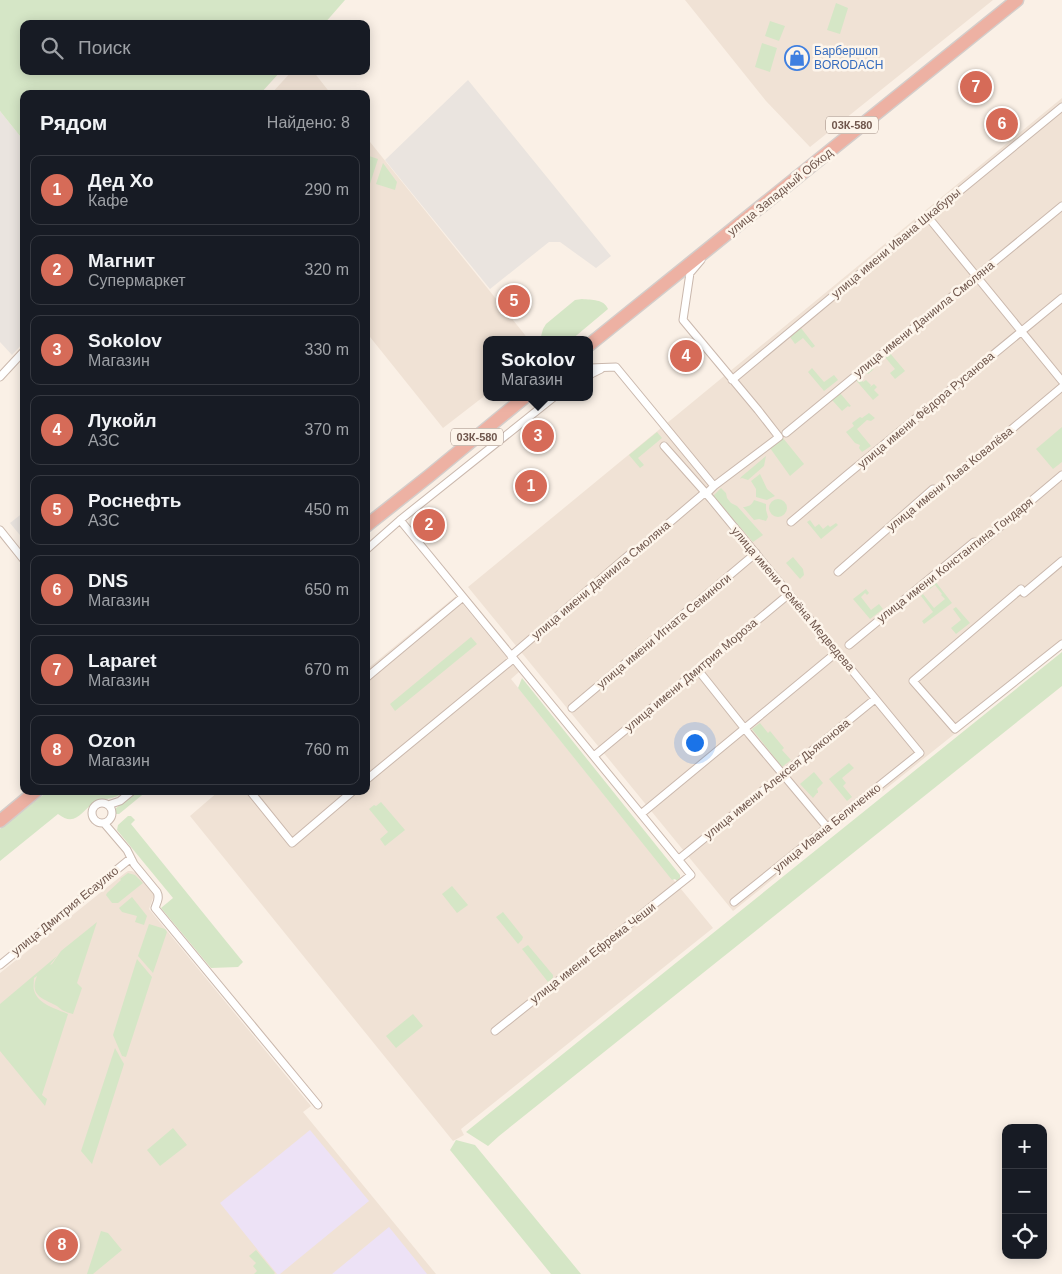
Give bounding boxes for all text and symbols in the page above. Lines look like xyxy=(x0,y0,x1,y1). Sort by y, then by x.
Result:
search box xyxy=(20,20,370,75)
icon: search xyxy=(38,34,66,62)
text: Поиск xyxy=(78,37,131,58)
place label: Барбершоп BORODACH xyxy=(814,44,883,72)
shop icon: Барбершоп BORODACH xyxy=(784,45,810,71)
pin: 7 xyxy=(960,68,992,106)
pin: 6 xyxy=(986,105,1018,143)
text: Рядом xyxy=(40,111,107,134)
text: Найдено: 8 xyxy=(267,114,350,131)
road number: 03К-580 xyxy=(826,116,878,134)
street label: улица Западный Обход xyxy=(725,145,835,239)
text: Дед Хо xyxy=(88,170,154,191)
text: 1 xyxy=(53,181,61,198)
text: 290 m xyxy=(305,181,349,198)
street label: улица имени Ивана Шкабуры xyxy=(829,185,963,301)
text: Кафе xyxy=(88,192,128,209)
text: Магнит xyxy=(88,250,155,271)
street label: улица имени Даниила Смоляна xyxy=(851,258,997,380)
text: 2 xyxy=(53,261,61,278)
text: 320 m xyxy=(305,261,349,278)
text: Супермаркет xyxy=(88,272,186,289)
pin: 5 xyxy=(498,282,530,320)
text: Sokolov xyxy=(88,330,162,351)
popup xyxy=(483,336,593,401)
pin: 4 xyxy=(670,337,702,375)
text: 3 xyxy=(53,341,61,358)
text: 330 m xyxy=(305,341,349,358)
text: Sokolov xyxy=(501,349,575,370)
street label: улица имени Фёдора Русанова xyxy=(855,349,997,471)
text: Магазин xyxy=(88,352,150,369)
text: Магазин xyxy=(501,371,563,388)
text: Лукойл xyxy=(88,410,157,431)
pin: 3 xyxy=(522,417,554,455)
text: 4 xyxy=(53,421,61,438)
text: 370 m xyxy=(305,421,349,438)
street label: улица имени Льва Ковалёва xyxy=(884,424,1016,534)
road number: 03К-580 xyxy=(451,428,503,446)
text: АЗС xyxy=(88,432,120,449)
pin: 1 xyxy=(515,467,547,505)
text: Роснефть xyxy=(88,490,182,511)
street label: улица имени Константина Гондаря xyxy=(874,495,1036,625)
text: 5 xyxy=(53,501,61,518)
text: 450 m xyxy=(305,501,349,518)
pin: 2 xyxy=(413,506,445,544)
text: АЗС xyxy=(88,512,120,529)
street label: улица имени Даниила Смоляна xyxy=(529,518,673,642)
street label: улица имени Семёна Медведева xyxy=(728,524,858,674)
text: DNS xyxy=(88,570,128,591)
street label: улица имени Игната Семиноги xyxy=(594,571,734,691)
text: 6 xyxy=(53,581,61,598)
text: 650 m xyxy=(305,581,349,598)
text: Магазин xyxy=(88,592,150,609)
street label: улица имени Дмитрия Мороза xyxy=(622,615,760,735)
text: Laparet xyxy=(88,650,157,671)
text: 7 xyxy=(53,661,61,678)
text: 670 m xyxy=(305,661,349,678)
text: Магазин xyxy=(88,672,150,689)
street label: улица имени Алексея Дьяконова xyxy=(701,716,853,842)
text: Ozon xyxy=(88,730,136,751)
your location xyxy=(682,730,708,756)
text: 8 xyxy=(53,741,61,758)
text: 760 m xyxy=(305,741,349,758)
text: Магазин xyxy=(88,752,150,769)
street label: улица Ивана Беличенко xyxy=(771,780,884,876)
street label: улица Дмитрия Есаулко xyxy=(9,863,121,958)
street label: улица имени Ефрема Чеши xyxy=(528,900,658,1006)
map controls xyxy=(1002,1124,1047,1259)
button: + xyxy=(1002,1124,1047,1169)
button: − xyxy=(1002,1169,1047,1214)
button: locate xyxy=(1002,1214,1047,1259)
pin: 8 xyxy=(46,1226,78,1264)

